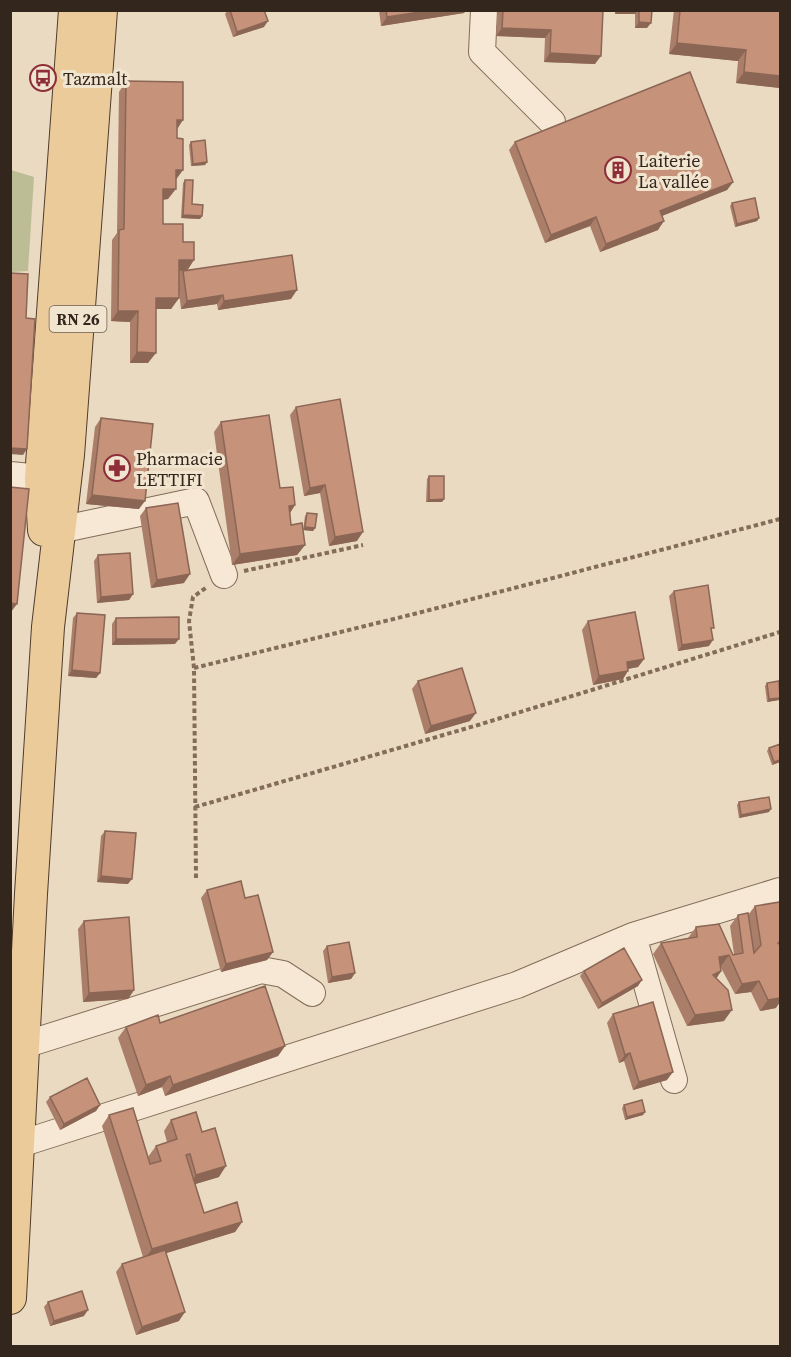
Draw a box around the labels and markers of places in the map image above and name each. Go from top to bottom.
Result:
bus stop icon: Tazmalt [28,63,58,93]
place label: Tazmalt [63,66,127,91]
place label: Laiterie La vallée [638,148,709,194]
building icon: Laiterie La vallée [603,155,633,185]
place label: Pharmacie LETTIFI [136,446,223,492]
pharmacy icon: Pharmacie LETTIFI [102,453,132,483]

